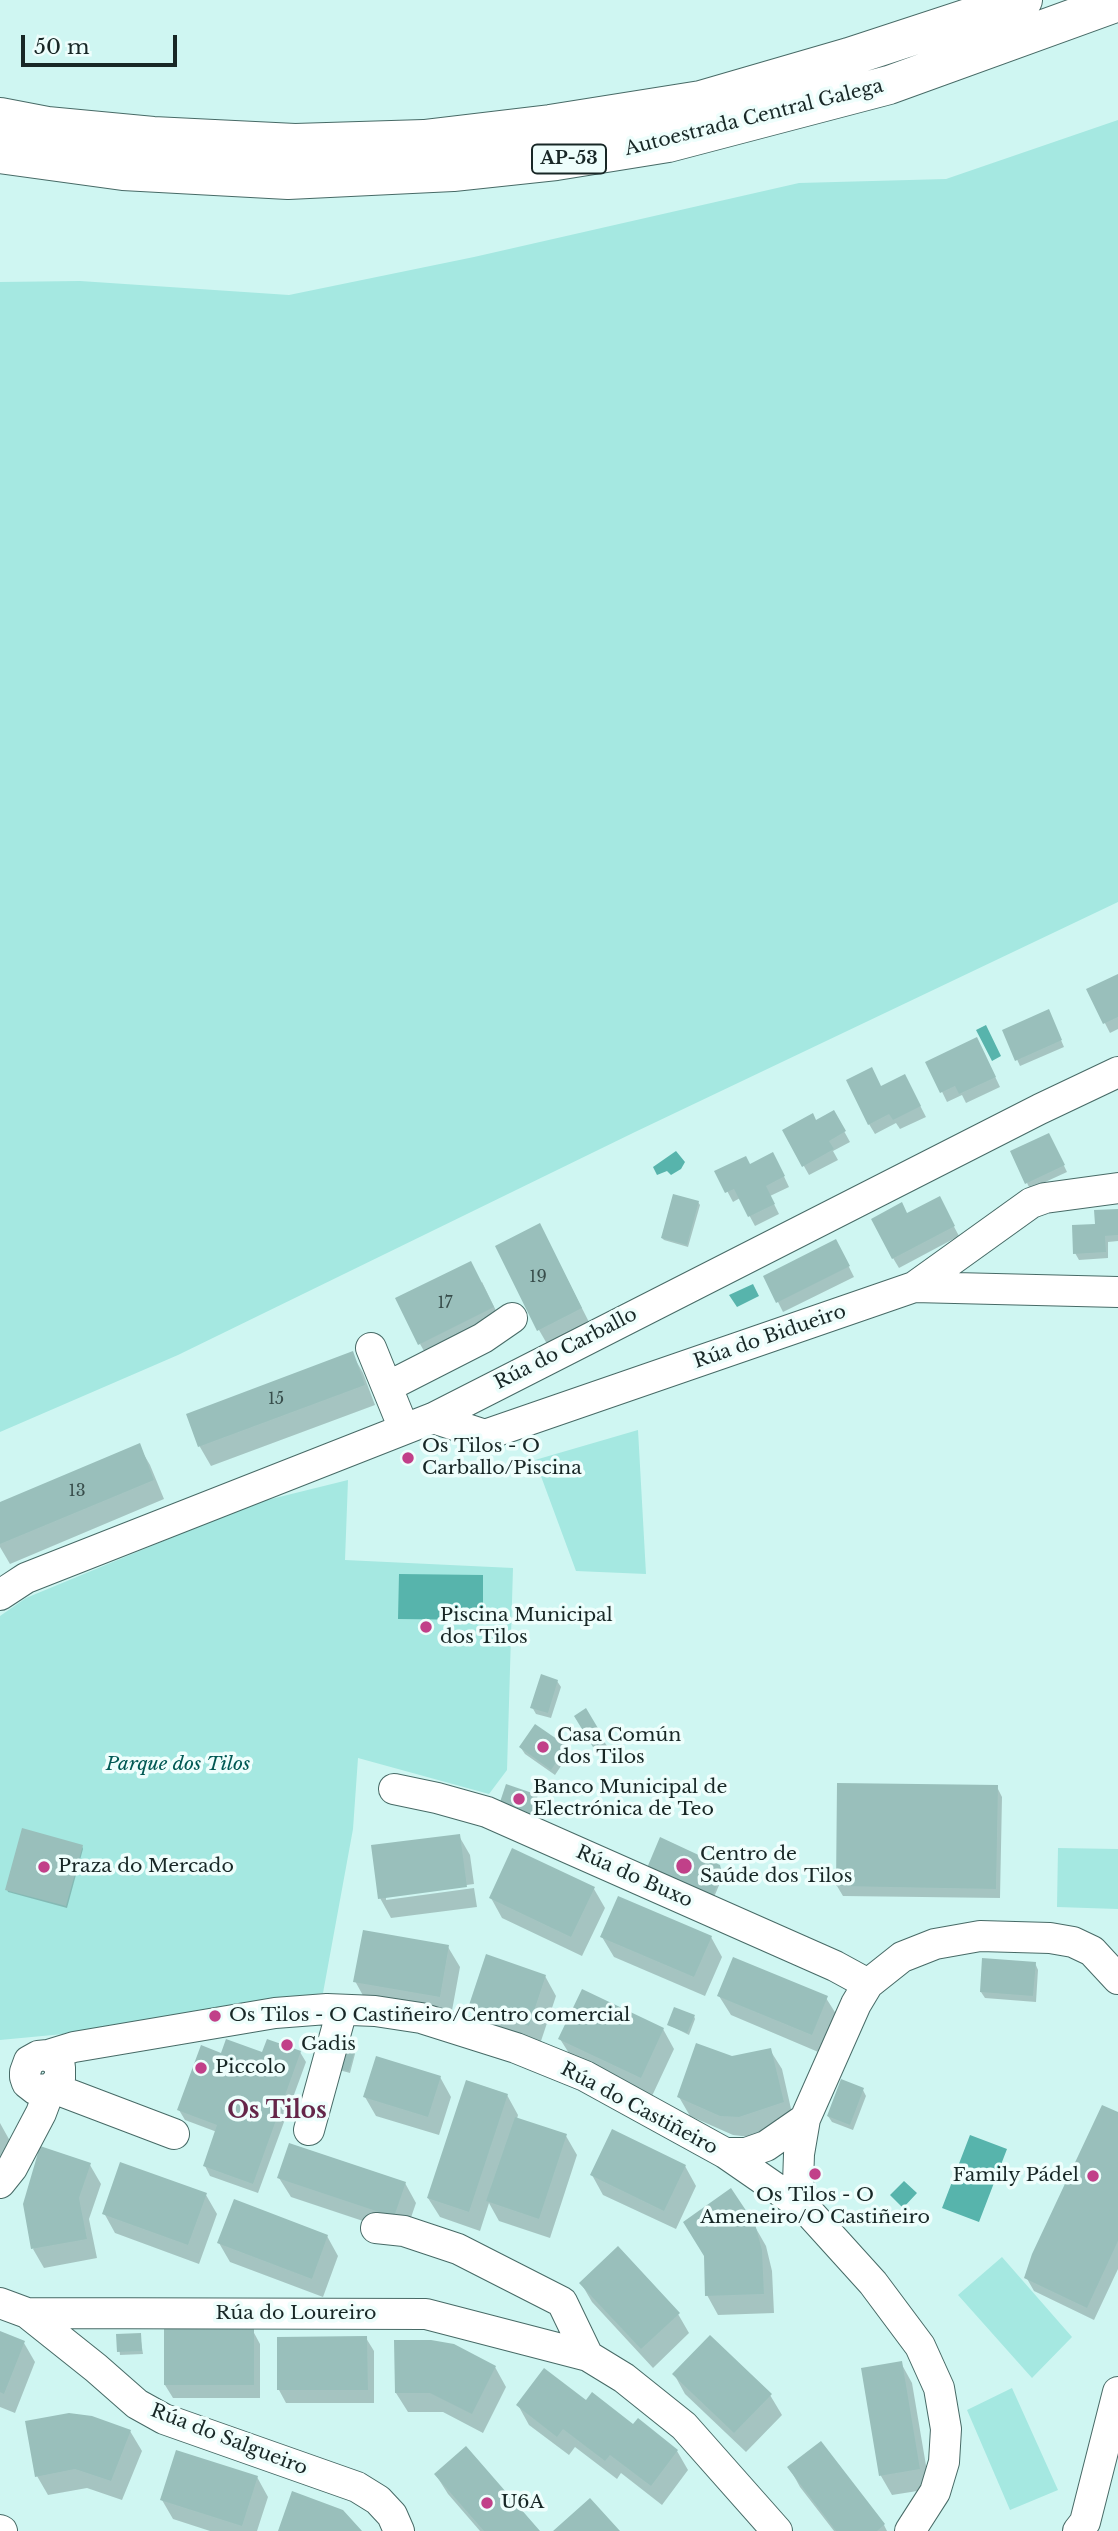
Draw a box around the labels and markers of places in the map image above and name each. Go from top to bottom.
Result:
place label: Os Tilos - O Carballo/Piscina [422,1436,582,1480]
marker: Os Tilos - O Carballo/Piscina [400,1450,416,1466]
place label: Piscina Municipal dos Tilos [440,1605,613,1649]
marker: Piscina Municipal dos Tilos [418,1619,434,1635]
place label: Casa Común dos Tilos [557,1725,681,1769]
marker: Casa Común dos Tilos [535,1739,551,1755]
place label: Banco Municipal de Electrónica de Teo [533,1777,727,1821]
marker: Banco Municipal de Electrónica de Teo [511,1791,527,1807]
place label: Centro de Saúde dos Tilos [700,1844,852,1888]
place label: Praza do Mercado [58,1856,234,1878]
marker: Centro de Saúde dos Tilos [674,1856,694,1876]
marker: Praza do Mercado [36,1859,52,1875]
place label: Os Tilos - O Castiñeiro/Centro comercial [229,2005,630,2027]
marker: Os Tilos - O Castiñeiro/Centro comercial [207,2008,223,2024]
place label: Gadis [301,2034,356,2056]
marker: Gadis [279,2037,295,2053]
place label: Piccolo [215,2057,286,2079]
marker: Piccolo [193,2060,209,2076]
place label: Family Pádel [953,2165,1079,2187]
marker: Os Tilos - O Ameneiro/O Castiñeiro [807,2166,823,2182]
marker: Family Pádel [1085,2168,1101,2184]
place label: Os Tilos - O Ameneiro/O Castiñeiro [700,2185,930,2229]
place label: U6A [501,2492,544,2514]
marker: U6A [479,2495,495,2511]

